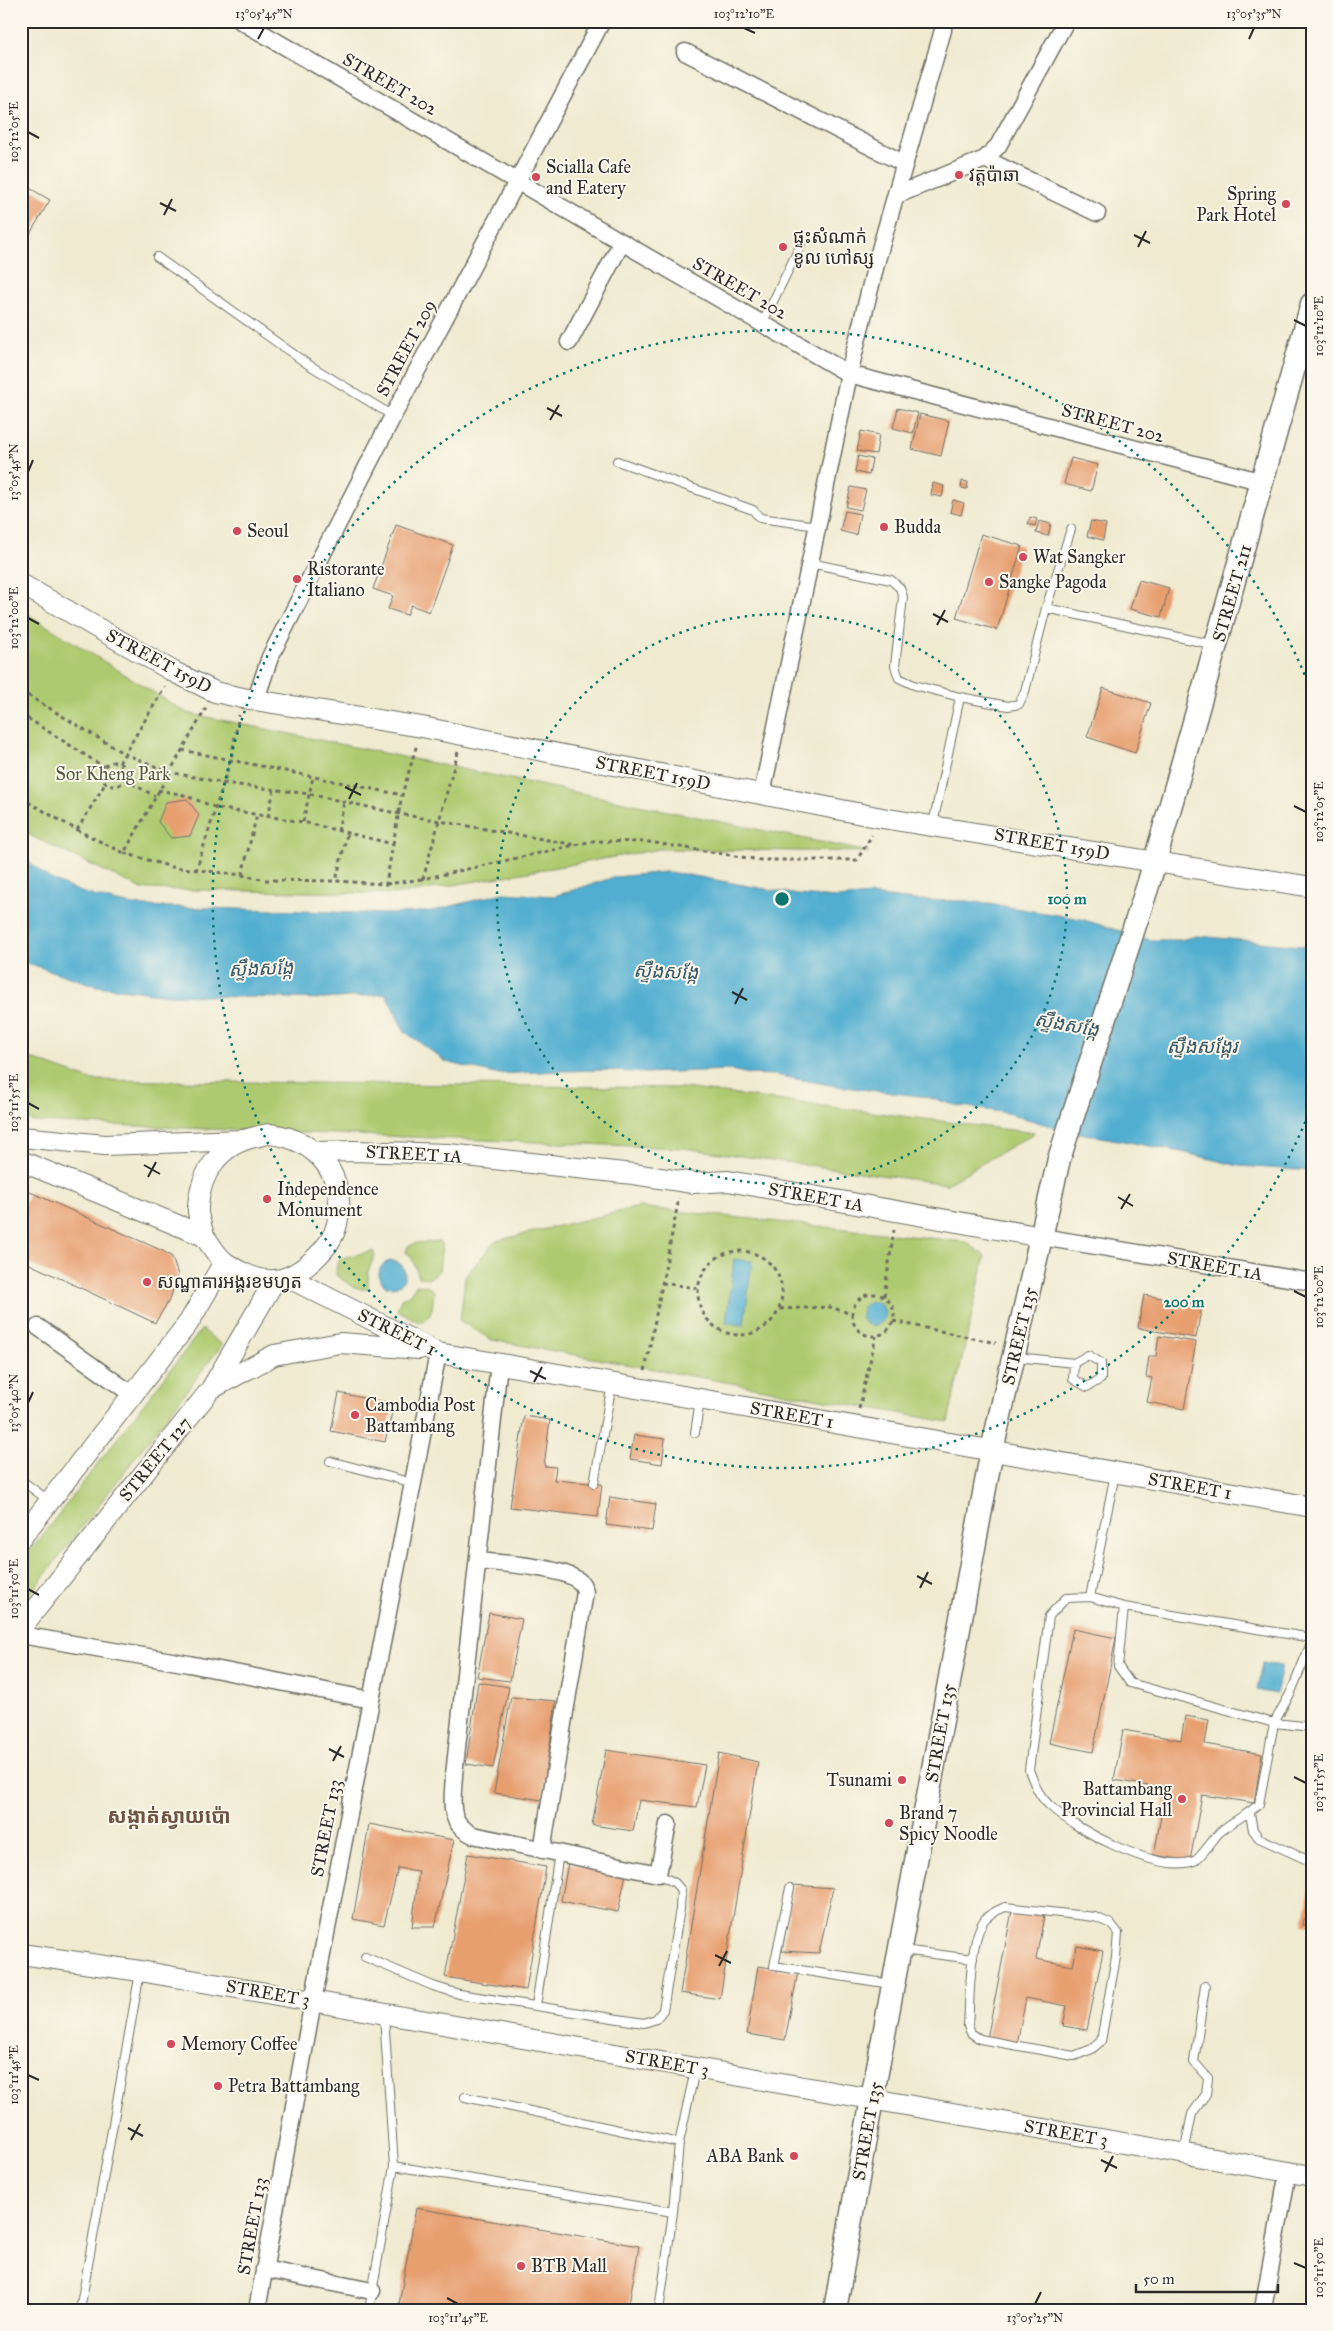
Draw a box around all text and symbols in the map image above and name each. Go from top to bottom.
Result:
text: 13°05'45"N [235,7,293,21]
text: 103°12'10"E [714,7,775,21]
text: 13°05'35"N [1226,7,1282,21]
street label: STREET 202 [339,48,441,120]
text: 103°12'05"E [7,101,21,163]
place label: Scialla Cafe and Eatery [546,156,631,199]
place label: វត្តប៉ាឆា [969,164,1020,186]
marker: វត្តប៉ាឆា [953,169,965,181]
marker: Scialla Cafe and Eatery [530,171,542,183]
place label: Spring Park Hotel [1196,183,1277,226]
marker: Spring Park Hotel [1280,198,1292,210]
place label: ផ្ទះសំណាក់ ខូល ហៅស្ស [793,226,874,269]
marker: ផ្ទះសំណាក់ ខូល ហៅស្ស [777,241,789,253]
street label: STREET 202 [689,252,791,324]
text: 103°12'10"E [1312,295,1326,356]
street label: STREET 209 [371,296,441,400]
street label: STREET 202 [1059,399,1167,447]
text: 13°05'45"N [7,443,21,501]
place label: Budda [894,516,942,538]
place label: Seoul [247,520,289,542]
marker: Budda [878,521,890,533]
marker: Seoul [231,525,243,537]
street label: STREET 211 [1208,542,1256,644]
place label: Wat Sangker [1033,546,1126,569]
marker: Wat Sangker [1017,551,1029,563]
place label: Ristorante Italiano [307,558,385,601]
place label: Sangke Pagoda [999,571,1107,594]
marker: Ristorante Italiano [291,573,303,585]
marker: Sangke Pagoda [983,576,995,588]
text: 103°12'00"E [7,586,21,649]
street label: STREET 159D [102,624,216,698]
street label: STREET 159D [594,751,712,795]
park label: Sor Kheng Park [56,763,171,786]
text: 103°12'05"E [1312,781,1326,843]
street label: STREET 159D [993,823,1111,865]
centre of rings [773,890,791,908]
text: 100 m [1047,890,1087,908]
water label: ស្ទឹងសង្កែ [228,956,294,982]
water label: ស្ទឹងសង្កែ [633,959,699,985]
water label: ស្ទឹងសង្កែ [1033,1008,1101,1042]
water label: ស្ទឹងសង្កែរ [1167,1035,1240,1058]
text: 103°11'55"E [7,1073,21,1132]
street label: STREET 1A [365,1140,463,1168]
place label: Independence Monument [277,1178,379,1221]
street label: STREET 1A [767,1178,865,1216]
marker: Independence Monument [261,1193,273,1205]
street label: STREET 1A [1166,1247,1264,1285]
text: 103°12'00"E [1312,1265,1326,1328]
place label: សណ្ឋាគារអង្គរខមហ្វត [157,1271,302,1293]
marker: សណ្ឋាគារអង្គរខមហ្វត [141,1276,153,1288]
street label: STREET 135 [997,1284,1041,1387]
text: 200 m [1164,1293,1205,1311]
street label: STREET 1 [354,1304,440,1360]
text: 13°05'40"N [7,1374,21,1432]
place label: Cambodia Post Battambang [365,1394,476,1438]
street label: STREET 1 [748,1397,836,1433]
marker: Cambodia Post Battambang [349,1409,361,1421]
street label: STREET 127 [114,1412,196,1506]
street label: STREET 1 [1146,1468,1234,1504]
text: 103°11'50"E [7,1559,21,1619]
street label: STREET 135 [920,1681,960,1784]
text: 103°11'55"E [1312,1753,1326,1812]
place label: Tsunami [827,1769,892,1791]
marker: Tsunami [896,1774,908,1786]
street label: STREET 133 [306,1777,346,1879]
place label: Battambang Provincial Hall [1061,1778,1173,1821]
marker: Battambang Provincial Hall [1176,1793,1188,1805]
place label: Brand 7 Spicy Noodle [899,1802,998,1845]
district label: សង្កាត់ស្វាយប៉ោ [107,1804,231,1829]
marker: Brand 7 Spicy Noodle [883,1817,895,1829]
street label: STREET 3 [224,1975,312,2011]
place label: Memory Coffee [181,2033,297,2055]
marker: Memory Coffee [165,2038,177,2050]
text: 103°11'45"E [7,2045,21,2105]
street label: STREET 3 [623,2045,711,2081]
place label: Petra Battambang [228,2075,360,2098]
street label: STREET 135 [847,2079,887,2182]
marker: Petra Battambang [212,2080,224,2092]
street label: STREET 3 [1022,2115,1110,2151]
place label: ABA Bank [705,2145,785,2167]
marker: ABA Bank [788,2150,800,2162]
street label: STREET 133 [233,2175,271,2277]
text: 103°11'50"E [1312,2238,1326,2298]
place label: BTB Mall [531,2255,607,2277]
marker: BTB Mall [515,2260,527,2272]
scale bar [1136,2261,1278,2293]
text: 50 m [1143,2270,1175,2288]
text: 103°11'45"E [428,2311,488,2325]
text: 13°05'25"N [1007,2311,1063,2325]

